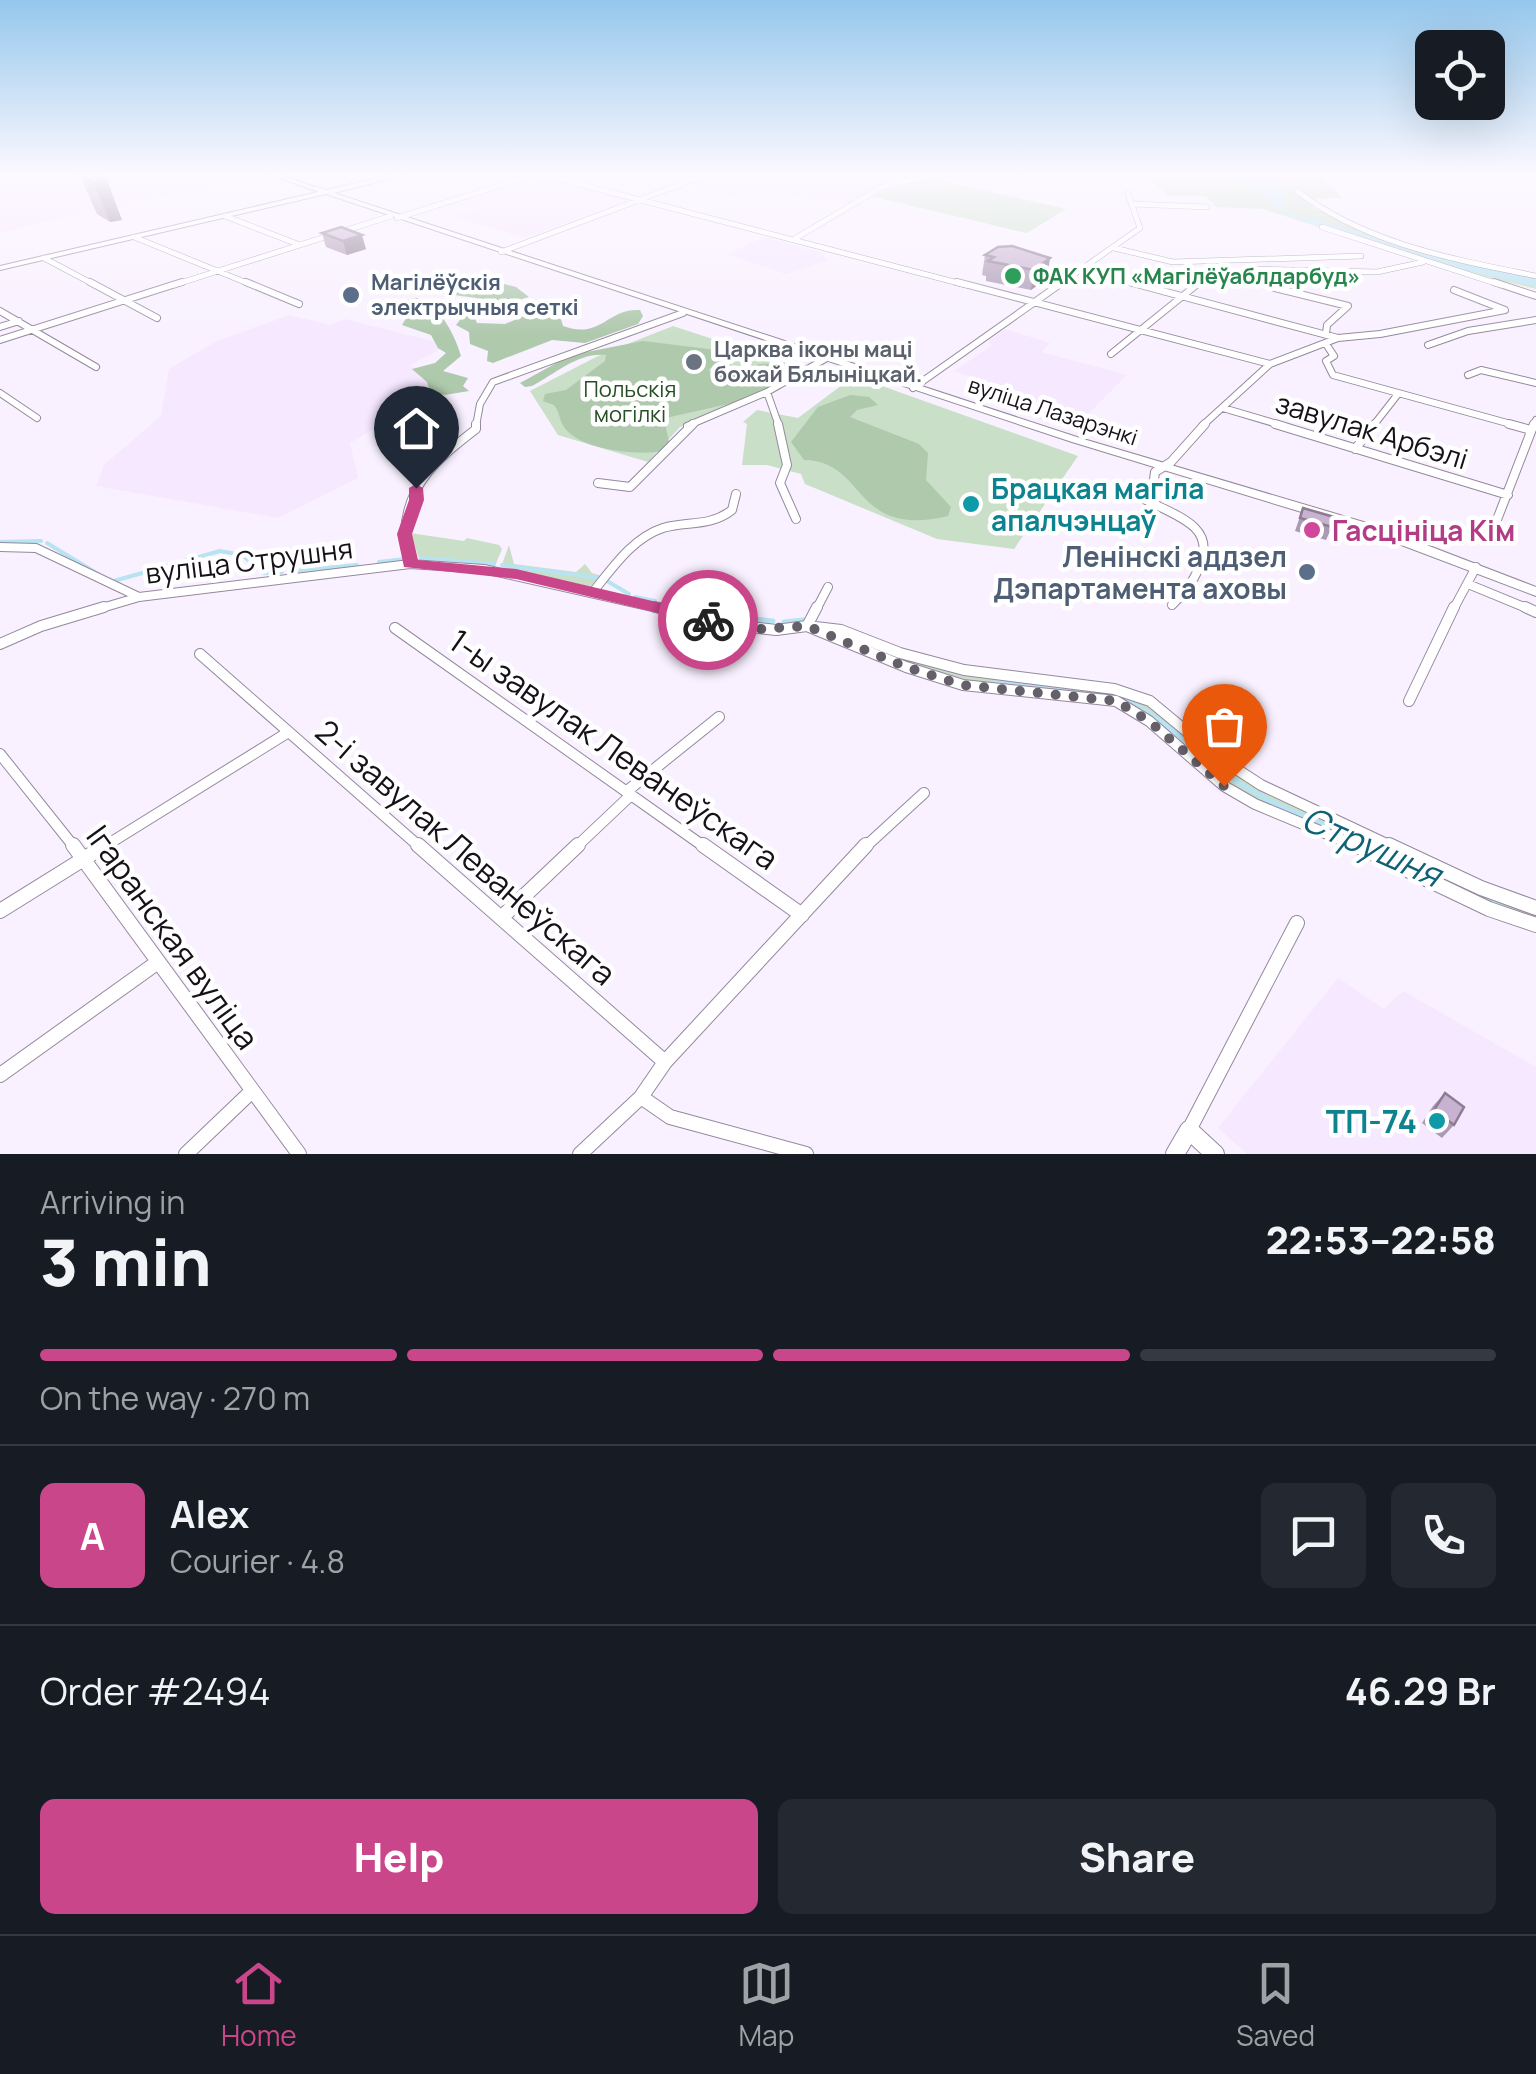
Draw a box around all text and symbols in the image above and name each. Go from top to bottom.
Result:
map controls [1415,30,1505,120]
button: locate [1415,30,1505,120]
place label: ФАК КУП «Магілёўаблдарбуд» [1033,261,1360,291]
marker: ФАК КУП «Магілёўаблдарбуд» [1002,265,1024,287]
place label: Магілёўскія электрычныя сеткі [371,267,579,322]
marker: Магілёўскія электрычныя сеткі [340,284,362,306]
place label: Царква іконы маці божай Бялыніцкай. [714,334,922,389]
marker: Царква іконы маці божай Бялыніцкай. [683,351,705,373]
street label: вуліца Лазарэнкі [965,370,1141,452]
park label: Польскія могілкі [583,374,677,429]
street label: завулак Арбэлі [1271,383,1473,477]
pin [374,386,459,489]
icon: home [389,401,444,456]
place label: Брацкая магіла апалчэнцаў [991,469,1204,539]
marker: Брацкая магіла апалчэнцаў [960,493,982,515]
place label: Гасцініца Кім [1332,511,1515,549]
marker: Гасцініца Кім [1301,519,1323,541]
street label: вуліца Струшня [143,528,355,592]
place label: Ленінскі аддзел Дэпартамента аховы [993,537,1287,607]
marker: Ленінскі аддзел Дэпартамента аховы [1296,561,1318,583]
courier [658,570,758,670]
icon: bike [681,593,736,648]
street label: 1-ы завулак Леванеўскага [441,618,787,880]
pin [1182,684,1267,787]
icon: bag [1197,699,1252,754]
street label: 2-і завулак Леванеўскага [307,709,625,995]
water label: Струшня [1295,794,1452,899]
street label: Ігаранская вуліца [77,816,269,1058]
place label: ТП-74 [1326,1099,1417,1143]
marker: ТП-74 [1426,1110,1448,1132]
text: Arriving in [40,1180,185,1224]
text: 22:53–22:58 [1266,1213,1496,1265]
text: 3 min [40,1217,212,1306]
text: On the way · 270 m [40,1376,310,1420]
button: chat [1261,1483,1366,1588]
button: phone [1391,1483,1496,1588]
text: Alex [170,1487,249,1539]
text: A [80,1509,105,1561]
text: Courier · 4.8 [170,1539,345,1583]
text: Order #2494 [40,1664,271,1716]
text: 46.29 Br [1345,1664,1496,1716]
button: Help [40,1799,758,1914]
button: Share [778,1799,1496,1914]
tab: Home [221,1956,297,2054]
tab: Map [739,1956,794,2054]
tab: Saved [1236,1956,1315,2054]

